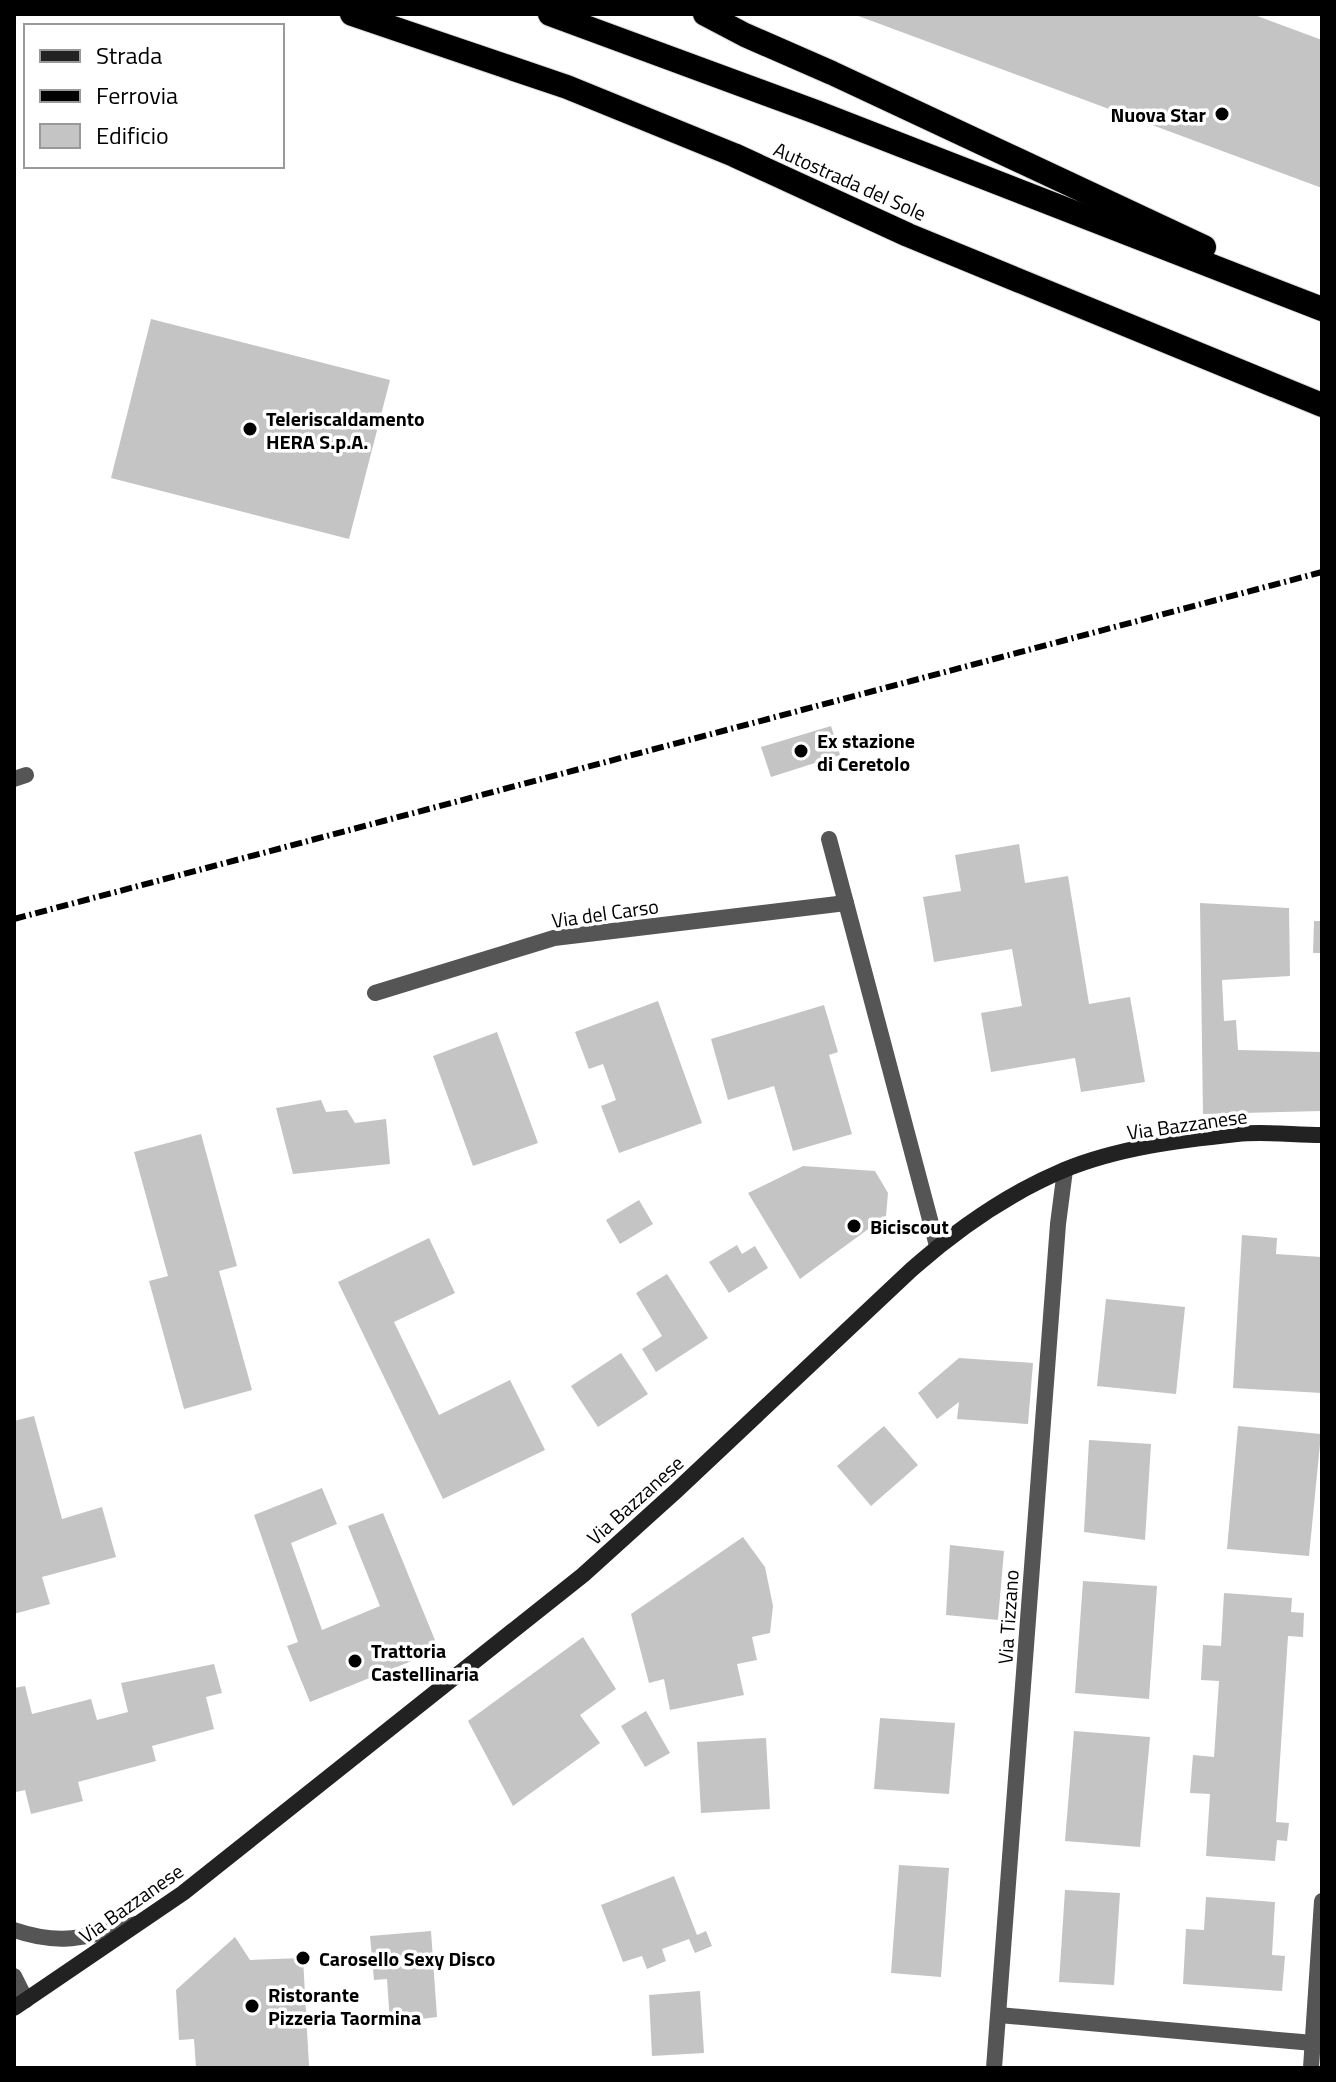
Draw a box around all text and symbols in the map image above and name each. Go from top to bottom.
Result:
legend [24,24,284,168]
text: Strada [96,37,162,73]
text: Ferrovia [96,77,178,113]
place label: Nuova Star [1110,99,1207,130]
marker: Nuova Star [1213,105,1231,123]
text: Edificio [96,117,169,153]
street label: Autostrada del Sole [769,133,931,229]
place label: Teleriscaldamento HERA S.p.A. [266,403,425,457]
marker: Teleriscaldamento HERA S.p.A. [241,420,259,438]
place label: Ex stazione di Ceretolo [817,725,915,779]
marker: Ex stazione di Ceretolo [792,742,810,760]
street label: Via del Carso [549,890,661,936]
street label: Via Bazzanese [1125,1100,1249,1148]
place label: Biciscout [870,1211,949,1242]
marker: Biciscout [845,1217,863,1235]
street label: Via Bazzanese [580,1448,690,1552]
street label: Via Tizzano [989,1569,1027,1665]
place label: Trattoria Castellinaria [371,1635,479,1689]
marker: Trattoria Castellinaria [346,1652,364,1670]
street label: Via Bazzanese [72,1856,190,1950]
place label: Carosello Sexy Disco [319,1943,495,1974]
marker: Carosello Sexy Disco [294,1949,312,1967]
place label: Ristorante Pizzeria Taormina [268,1979,421,2033]
marker: Ristorante Pizzeria Taormina [243,1997,261,2015]

